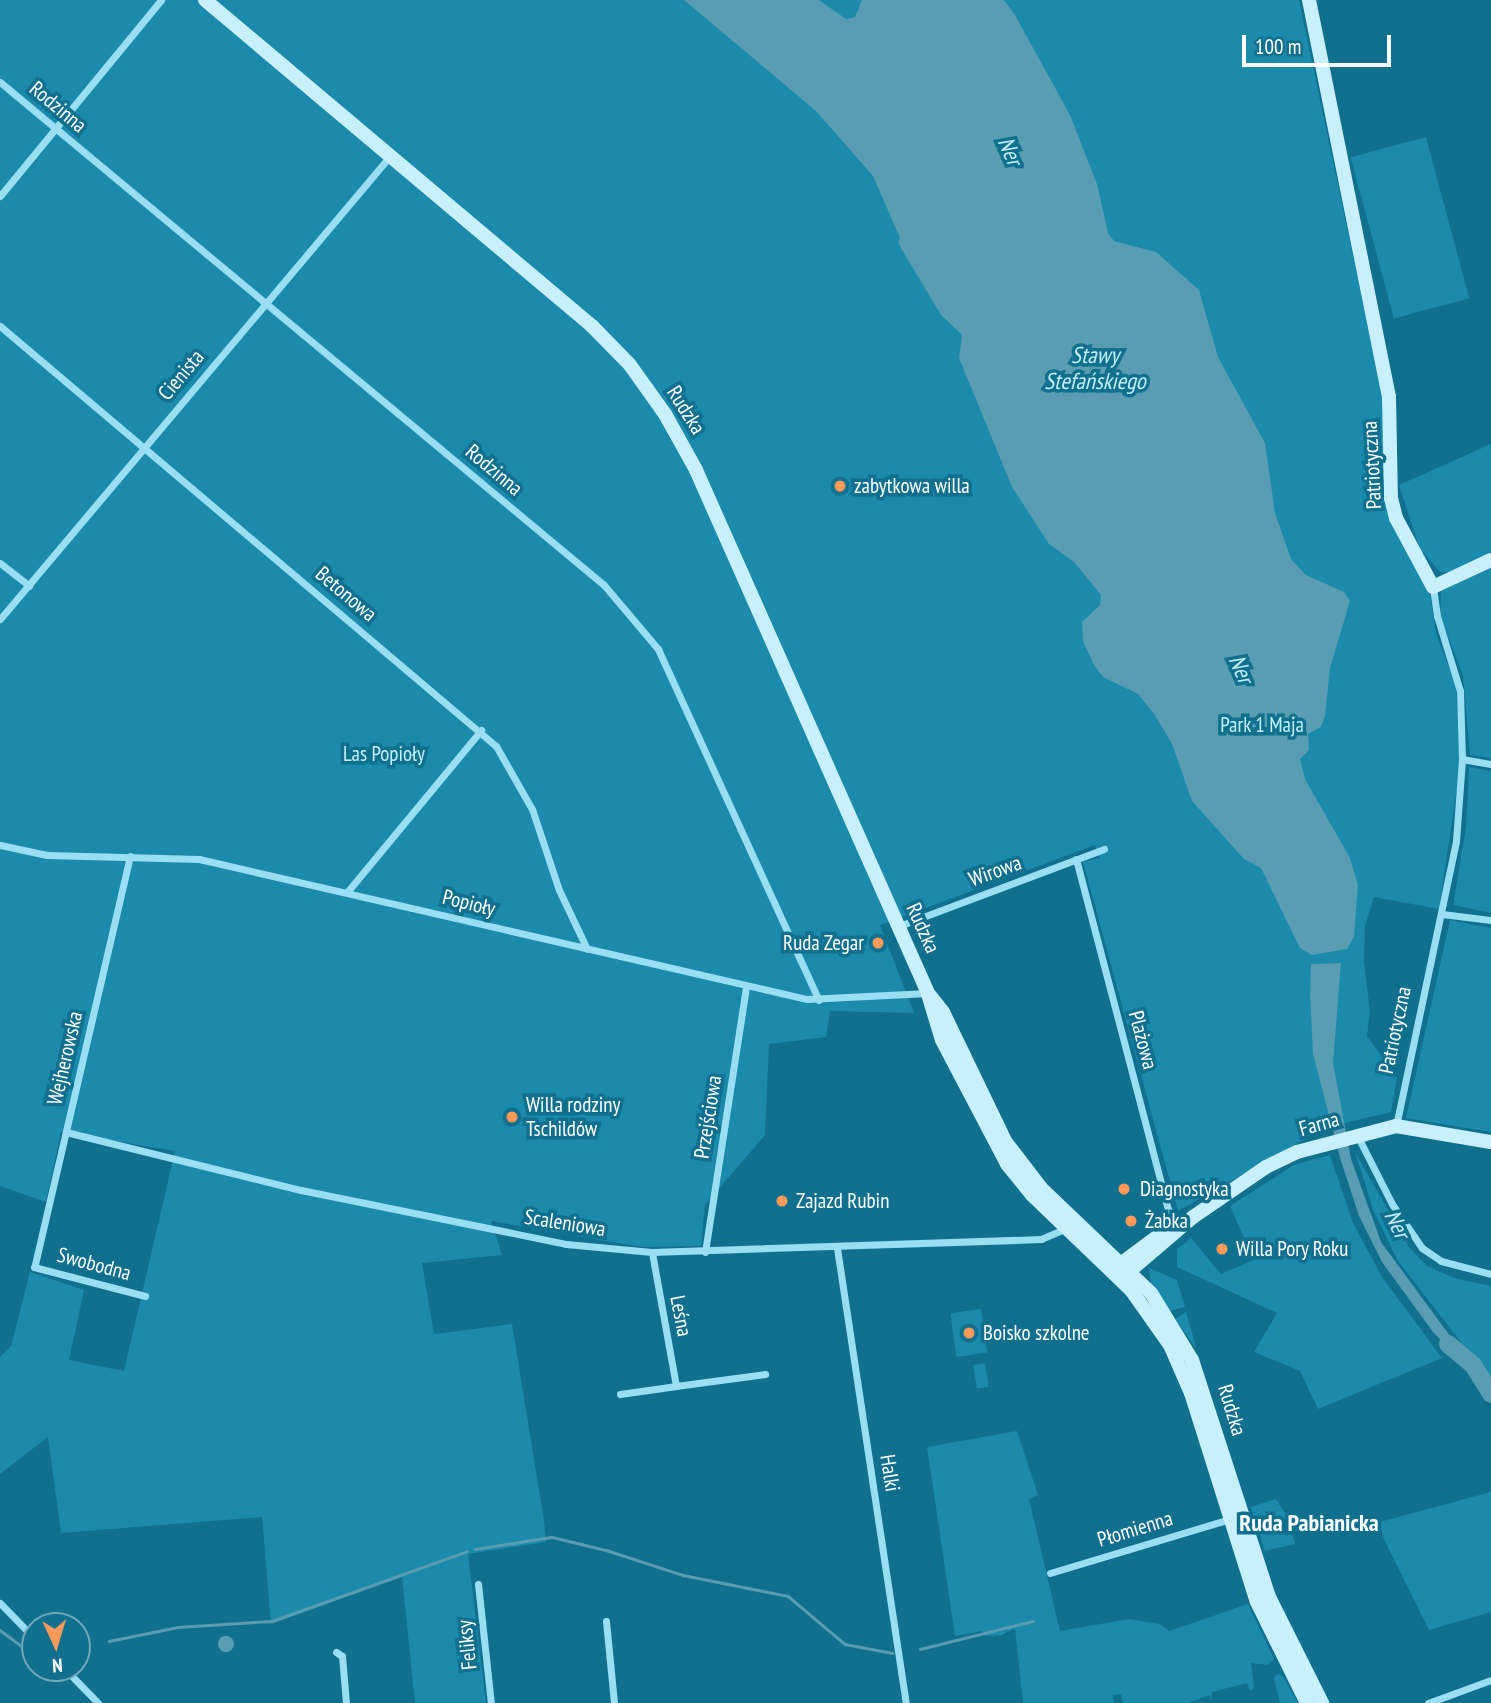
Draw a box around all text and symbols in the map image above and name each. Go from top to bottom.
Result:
scale bar [1246,21,1395,65]
text: 100 m [1255,33,1301,60]
street label: Rodzinna [24,76,92,138]
water label: Ner [992,133,1028,169]
water label: Stawy Stefańskiego [1044,341,1146,395]
street label: Cienista [153,345,209,405]
street label: Rudzka [661,381,711,439]
street label: Patriotyczna [1357,420,1387,510]
street label: Rodzinna [460,439,528,501]
place label: zabytkowa willa [854,473,970,499]
marker: zabytkowa willa [832,478,848,494]
street label: Betonowa [310,561,382,627]
water label: Ner [1223,651,1259,687]
park label: Park 1 Maja [1220,712,1304,738]
park label: Las Popioły [343,741,425,767]
street label: Wirowa [965,850,1025,892]
street label: Popioły [440,884,498,922]
street label: Rudzka [901,899,945,957]
place label: Ruda Zegar [783,930,864,956]
marker: Ruda Zegar [870,935,886,951]
street label: Patriotyczna [1373,984,1417,1076]
street label: Plażowa [1123,1008,1163,1072]
street label: Wejherowska [42,1009,88,1107]
street label: Przejściowa [689,1074,727,1160]
place label: Willa rodziny Tschildów [526,1092,620,1142]
street label: Farna [1296,1106,1342,1142]
marker: Willa rodziny Tschildów [504,1109,520,1125]
place label: Diagnostyka [1140,1176,1229,1202]
marker: Diagnostyka [1114,1179,1134,1199]
place label: Zajazd Rubin [796,1188,889,1214]
marker: Zajazd Rubin [774,1193,790,1209]
street label: Scaleniowa [523,1204,607,1242]
water label: Ner [1378,1205,1416,1243]
place label: Żabka [1145,1208,1188,1234]
marker: Żabka [1123,1213,1139,1229]
place label: Willa Pory Roku [1236,1236,1349,1262]
marker: Willa Pory Roku [1214,1241,1230,1257]
street label: Swobodna [54,1242,134,1286]
street label: Leśna [665,1293,697,1339]
place label: Boisko szkolne [983,1320,1090,1346]
marker: Boisko szkolne [961,1325,977,1341]
street label: Rudzka [1212,1381,1252,1439]
street label: Halki [875,1453,905,1493]
street label: Płomienna [1094,1506,1176,1552]
district label: Ruda Pabianicka [1239,1509,1379,1537]
north arrow [21,1612,91,1682]
street label: Feliksy [452,1619,482,1671]
text: N [51,1654,63,1678]

